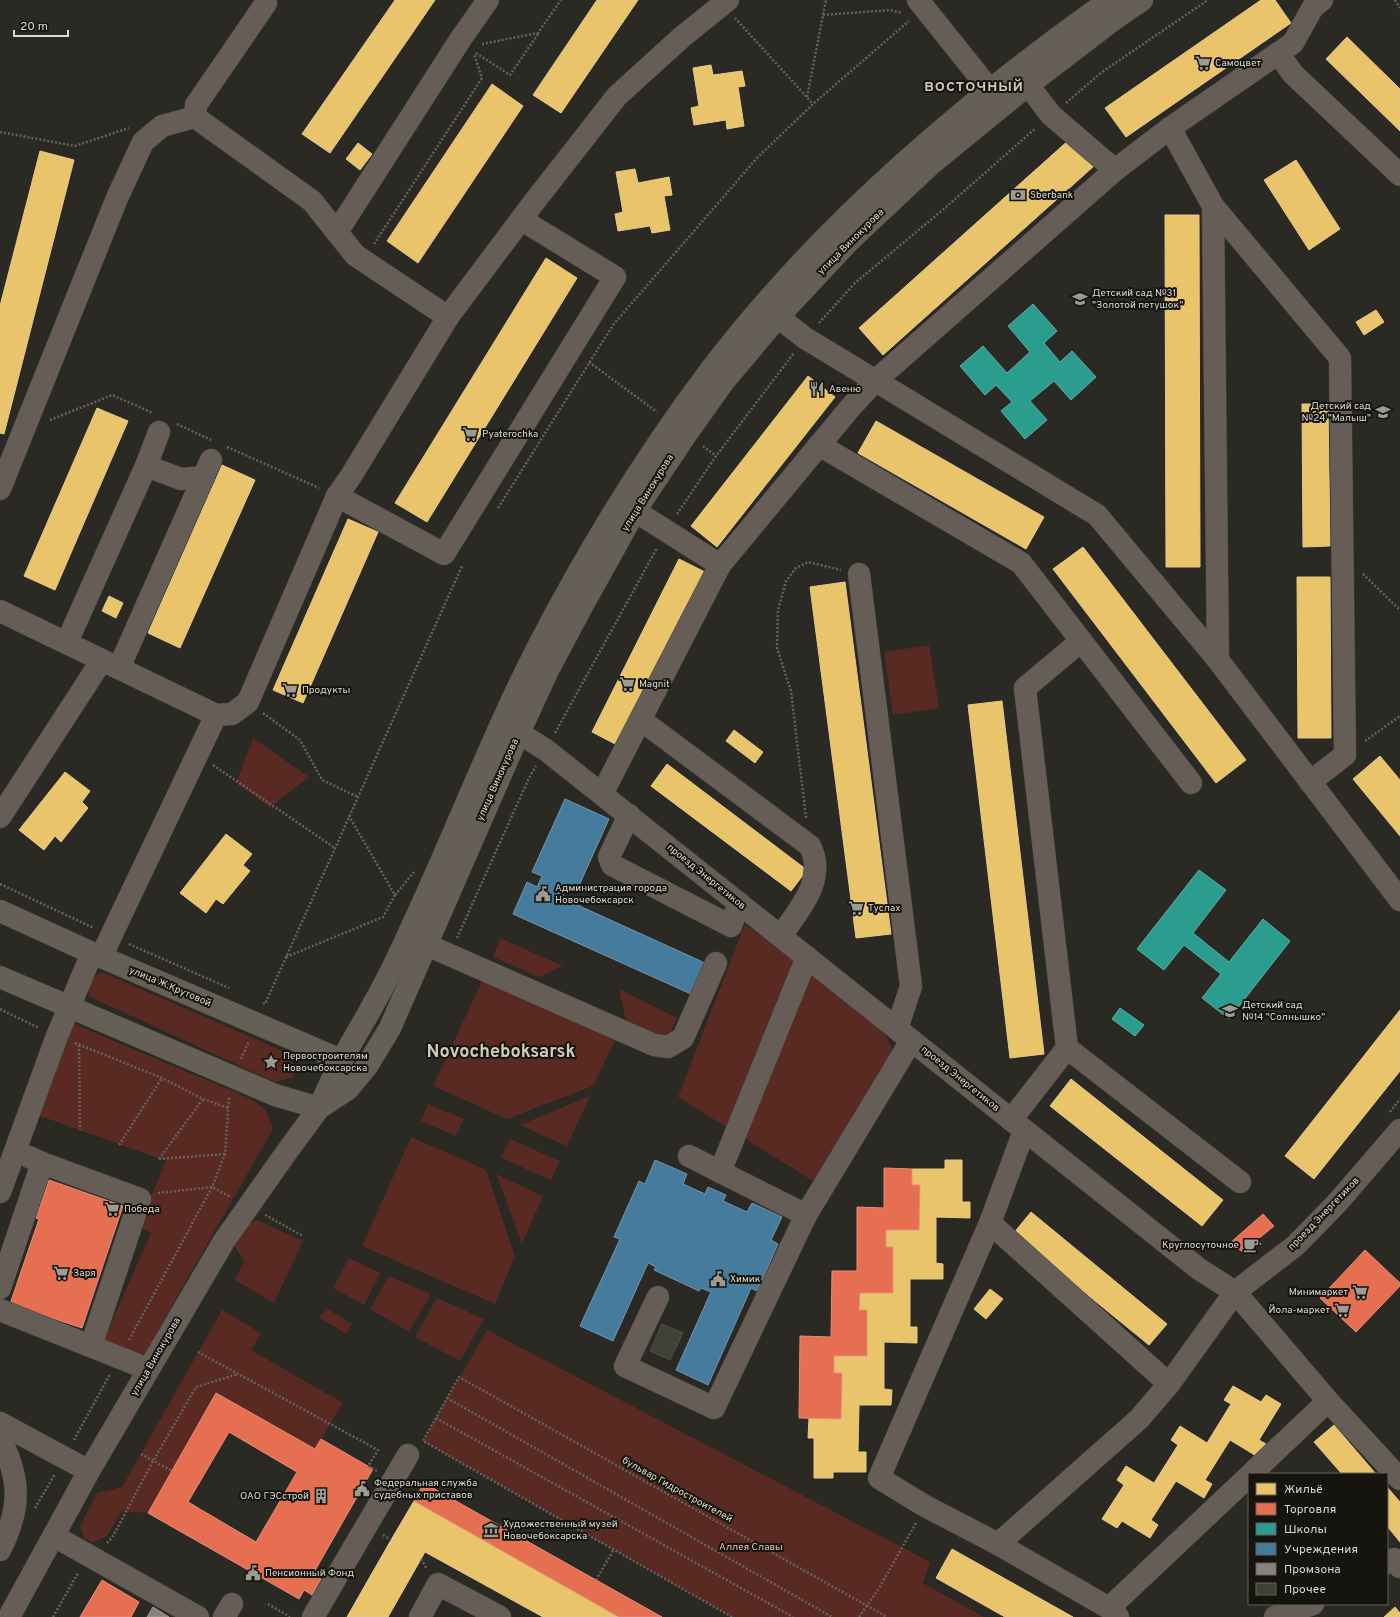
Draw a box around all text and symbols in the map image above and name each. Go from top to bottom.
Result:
scale bar [14,12,68,38]
text: 20 m [20,19,48,35]
supermarket icon: Самоцвет [1194,54,1212,72]
place label: Самоцвет [1215,57,1262,70]
district label: ВОСТОЧНЫЙ [924,78,1024,96]
bank icon: Sberbank [1009,186,1027,204]
place label: Sberbank [1030,189,1073,202]
street label: улица Винокурова [815,206,887,278]
place label: Детский сад №31 "Золотой петушок" [1092,287,1183,312]
school or university icon: Детский сад №31 "Золотой петушок" [1071,290,1089,308]
restaurant icon: Авеню [808,380,826,398]
place label: Авеню [829,383,861,396]
place label: Детский сад №24 "Малыш" [1302,400,1371,425]
school or university icon: Детский сад №24 "Малыш" [1374,403,1392,421]
supermarket icon: Pyaterochka [461,425,479,443]
place label: Pyaterochka [482,428,538,441]
street label: улица Винокурова [619,452,677,534]
supermarket icon: Magnit [618,675,636,693]
place label: Magnit [639,678,670,691]
supermarket icon: Продукты [281,681,299,699]
place label: Продукты [302,684,350,697]
street label: улица Винокурова [474,737,522,823]
street label: проезд Энергетиков [664,841,748,913]
place label: Администрация города Новочебоксарск [555,882,667,907]
public building icon: Администрация города Новочебоксарск [534,885,552,903]
supermarket icon: Туслах [847,899,865,917]
place label: Туслах [868,902,900,915]
street label: улица Ж.Крутовой [127,964,213,1010]
place label: Детский сад №14 "Солнышко" [1242,999,1325,1024]
school or university icon: Детский сад №14 "Солнышко" [1221,1002,1239,1020]
district label: Novocheboksarsk [427,1041,575,1064]
street label: проезд Энергетиков [918,1043,1002,1115]
place label: Первостроителям Новочебоксарска [283,1050,368,1075]
place icon: Первостроителям Новочебоксарска [262,1053,280,1071]
street label: проезд Энергетиков [1285,1174,1363,1254]
supermarket icon: Победа [103,1200,121,1218]
place label: Победа [124,1203,160,1216]
cafe icon: Круглосуточное [1242,1236,1260,1254]
place label: Круглосуточное [1162,1239,1239,1252]
supermarket icon: Заря [52,1264,70,1282]
place label: Заря [73,1267,96,1280]
public building icon: Химик [709,1270,727,1288]
place label: Химик [730,1273,761,1286]
supermarket icon: Минимаркет [1351,1283,1369,1301]
place label: Минимаркет [1289,1286,1348,1299]
supermarket icon: Йола-маркет [1333,1301,1351,1319]
place label: Йола-маркет [1268,1304,1330,1317]
street label: улица Винокурова [128,1315,184,1399]
street label: бульвар Гидростроителей [619,1454,735,1526]
legend [1248,1473,1388,1605]
place label: Федеральная служба судебных приставов [374,1477,477,1502]
public building icon: Федеральная служба судебных приставов [353,1480,371,1498]
text: Жильё [1284,1482,1323,1498]
building icon: ОАО ГЭСстрой [312,1487,330,1505]
place label: ОАО ГЭСстрой [240,1490,309,1503]
text: Торговля [1284,1502,1336,1518]
place label: Художественный музей Новочебоксарска [503,1518,618,1543]
museum icon: Художественный музей Новочебоксарска [482,1521,500,1539]
text: Школы [1284,1522,1327,1538]
park label: Аллея Славы [719,1541,783,1554]
text: Учреждения [1284,1542,1358,1558]
text: Промзона [1284,1562,1341,1578]
public building icon: Пенсионный Фонд [244,1564,262,1582]
place label: Пенсионный Фонд [265,1567,355,1580]
text: Прочее [1284,1582,1326,1598]

